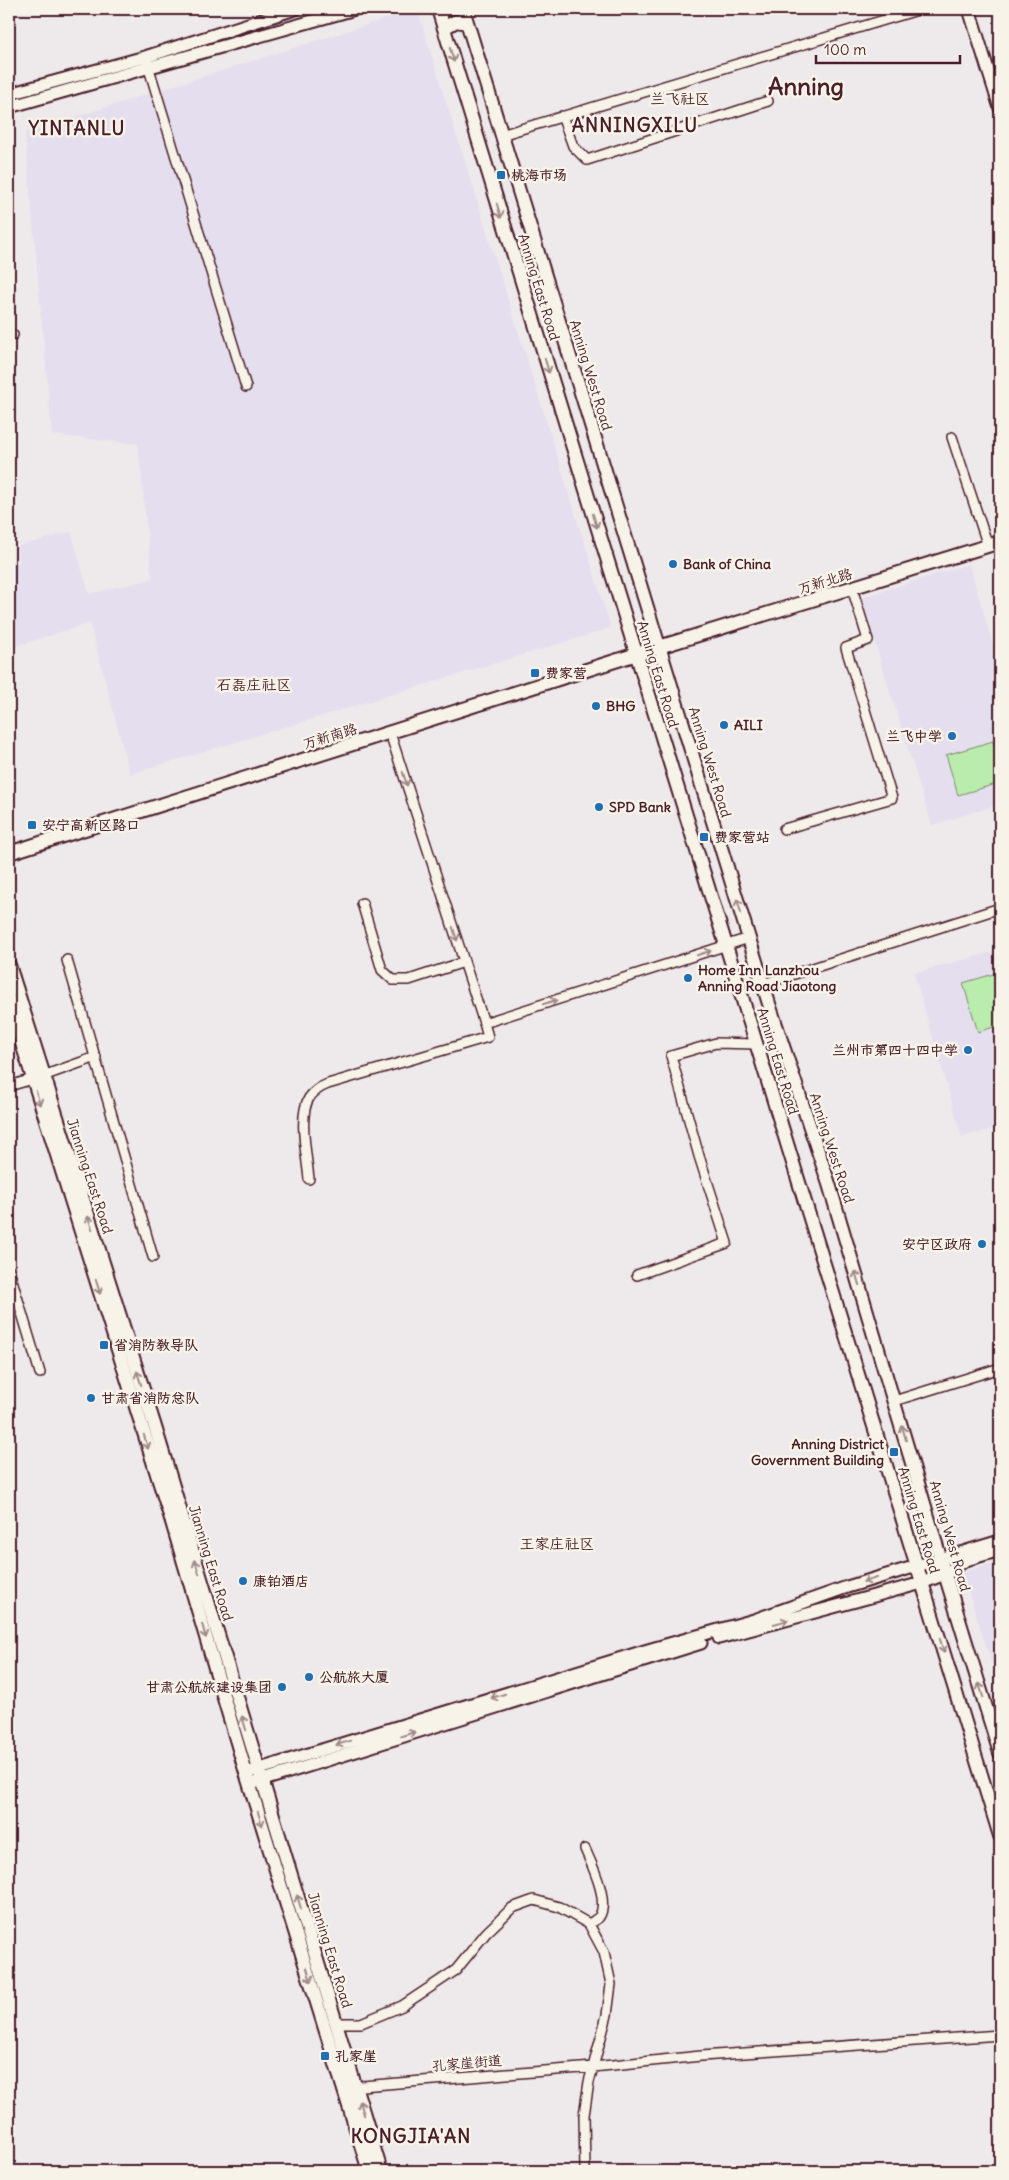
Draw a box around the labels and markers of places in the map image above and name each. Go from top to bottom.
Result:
place label: 桃海市场 [511,166,567,184]
marker: 桃海市场 [495,169,507,181]
place label: Bank of China [683,555,771,573]
marker: Bank of China [667,558,679,570]
place label: 费家营 [545,664,587,682]
marker: 费家营 [529,667,541,679]
place label: BHG [606,697,635,715]
marker: BHG [590,700,602,712]
place label: AILI [734,716,763,734]
marker: AILI [718,719,730,731]
place label: 兰飞中学 [886,727,942,745]
marker: 兰飞中学 [946,730,958,742]
place label: SPD Bank [609,798,671,816]
marker: SPD Bank [593,801,605,813]
place label: 安宁高新区路口 [42,816,140,834]
marker: 安宁高新区路口 [26,819,38,831]
place label: 费家营站 [714,828,770,846]
marker: 费家营站 [698,831,710,843]
place label: Home Inn Lanzhou Anning Road Jiaotong [698,961,837,995]
marker: Home Inn Lanzhou Anning Road Jiaotong [682,972,694,984]
place label: 兰州市第四十四中学 [832,1041,958,1059]
marker: 兰州市第四十四中学 [962,1044,974,1056]
place label: 安宁区政府 [902,1235,972,1253]
marker: 安宁区政府 [976,1238,988,1250]
place label: 省消防教导队 [114,1336,198,1354]
marker: 省消防教导队 [98,1339,110,1351]
place label: 甘肃省消防总队 [101,1389,199,1407]
marker: 甘肃省消防总队 [85,1392,97,1404]
place label: Anning District Government Building [751,1435,884,1469]
marker: Anning District Government Building [888,1446,900,1458]
place label: 康铂酒店 [253,1572,309,1590]
marker: 康铂酒店 [237,1575,249,1587]
place label: 公航旅大厦 [319,1668,389,1686]
marker: 公航旅大厦 [303,1671,315,1683]
place label: 甘肃公航旅建设集团 [146,1678,272,1696]
marker: 甘肃公航旅建设集团 [276,1681,288,1693]
place label: 孔家崖 [335,2047,377,2065]
marker: 孔家崖 [319,2050,331,2062]

